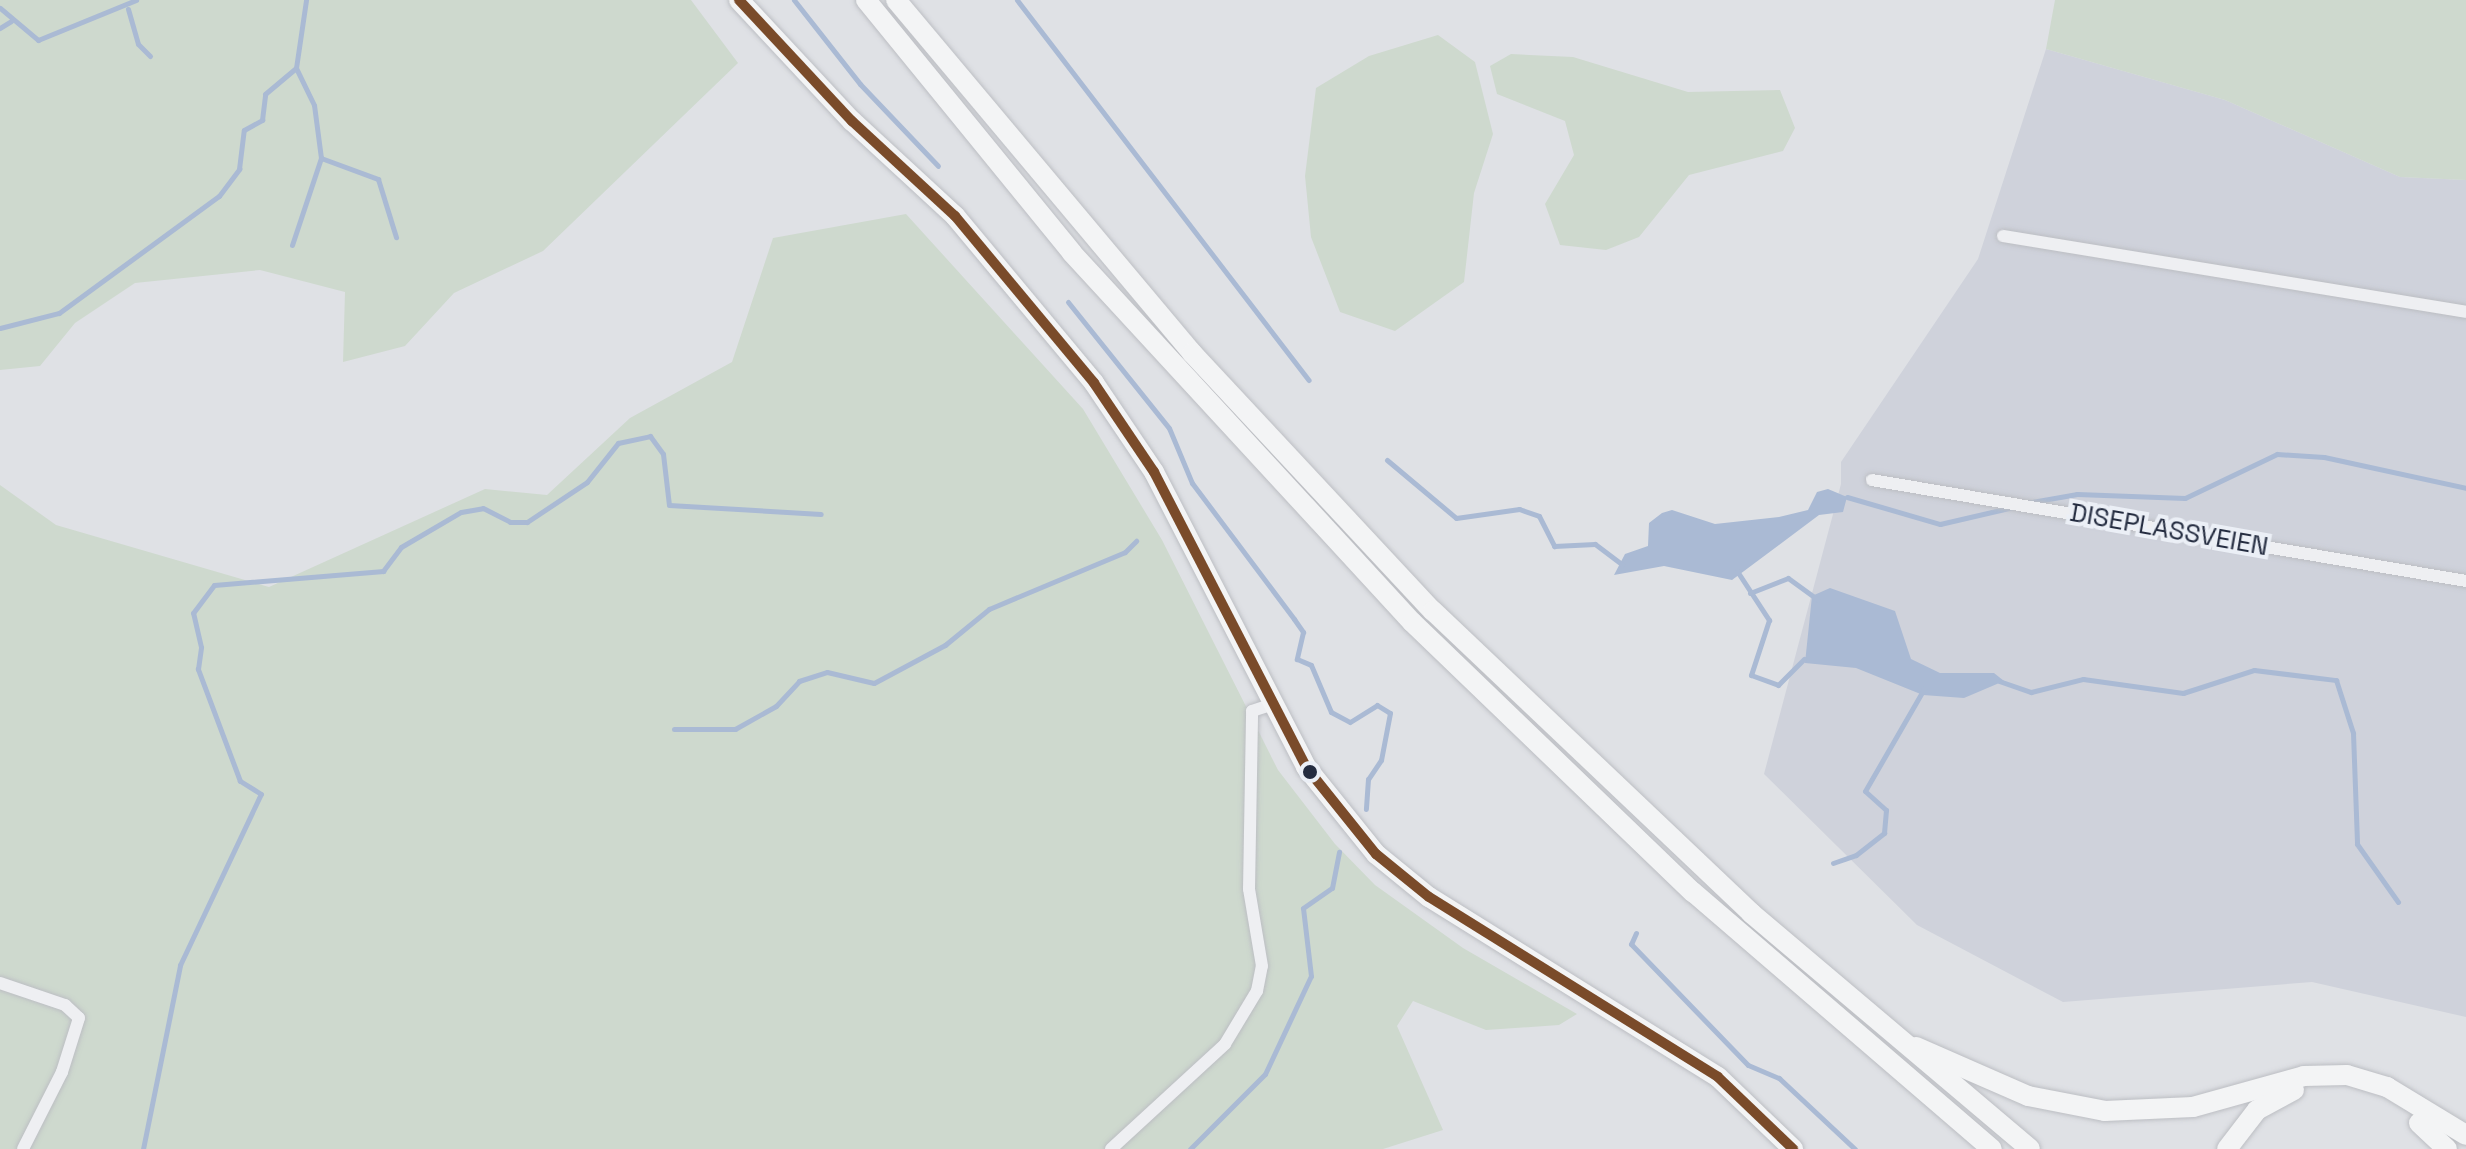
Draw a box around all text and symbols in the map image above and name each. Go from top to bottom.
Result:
street label: DISEPLASSVEIEN [2067,497,2271,563]
unlabelled marker [1302,764,1318,780]

